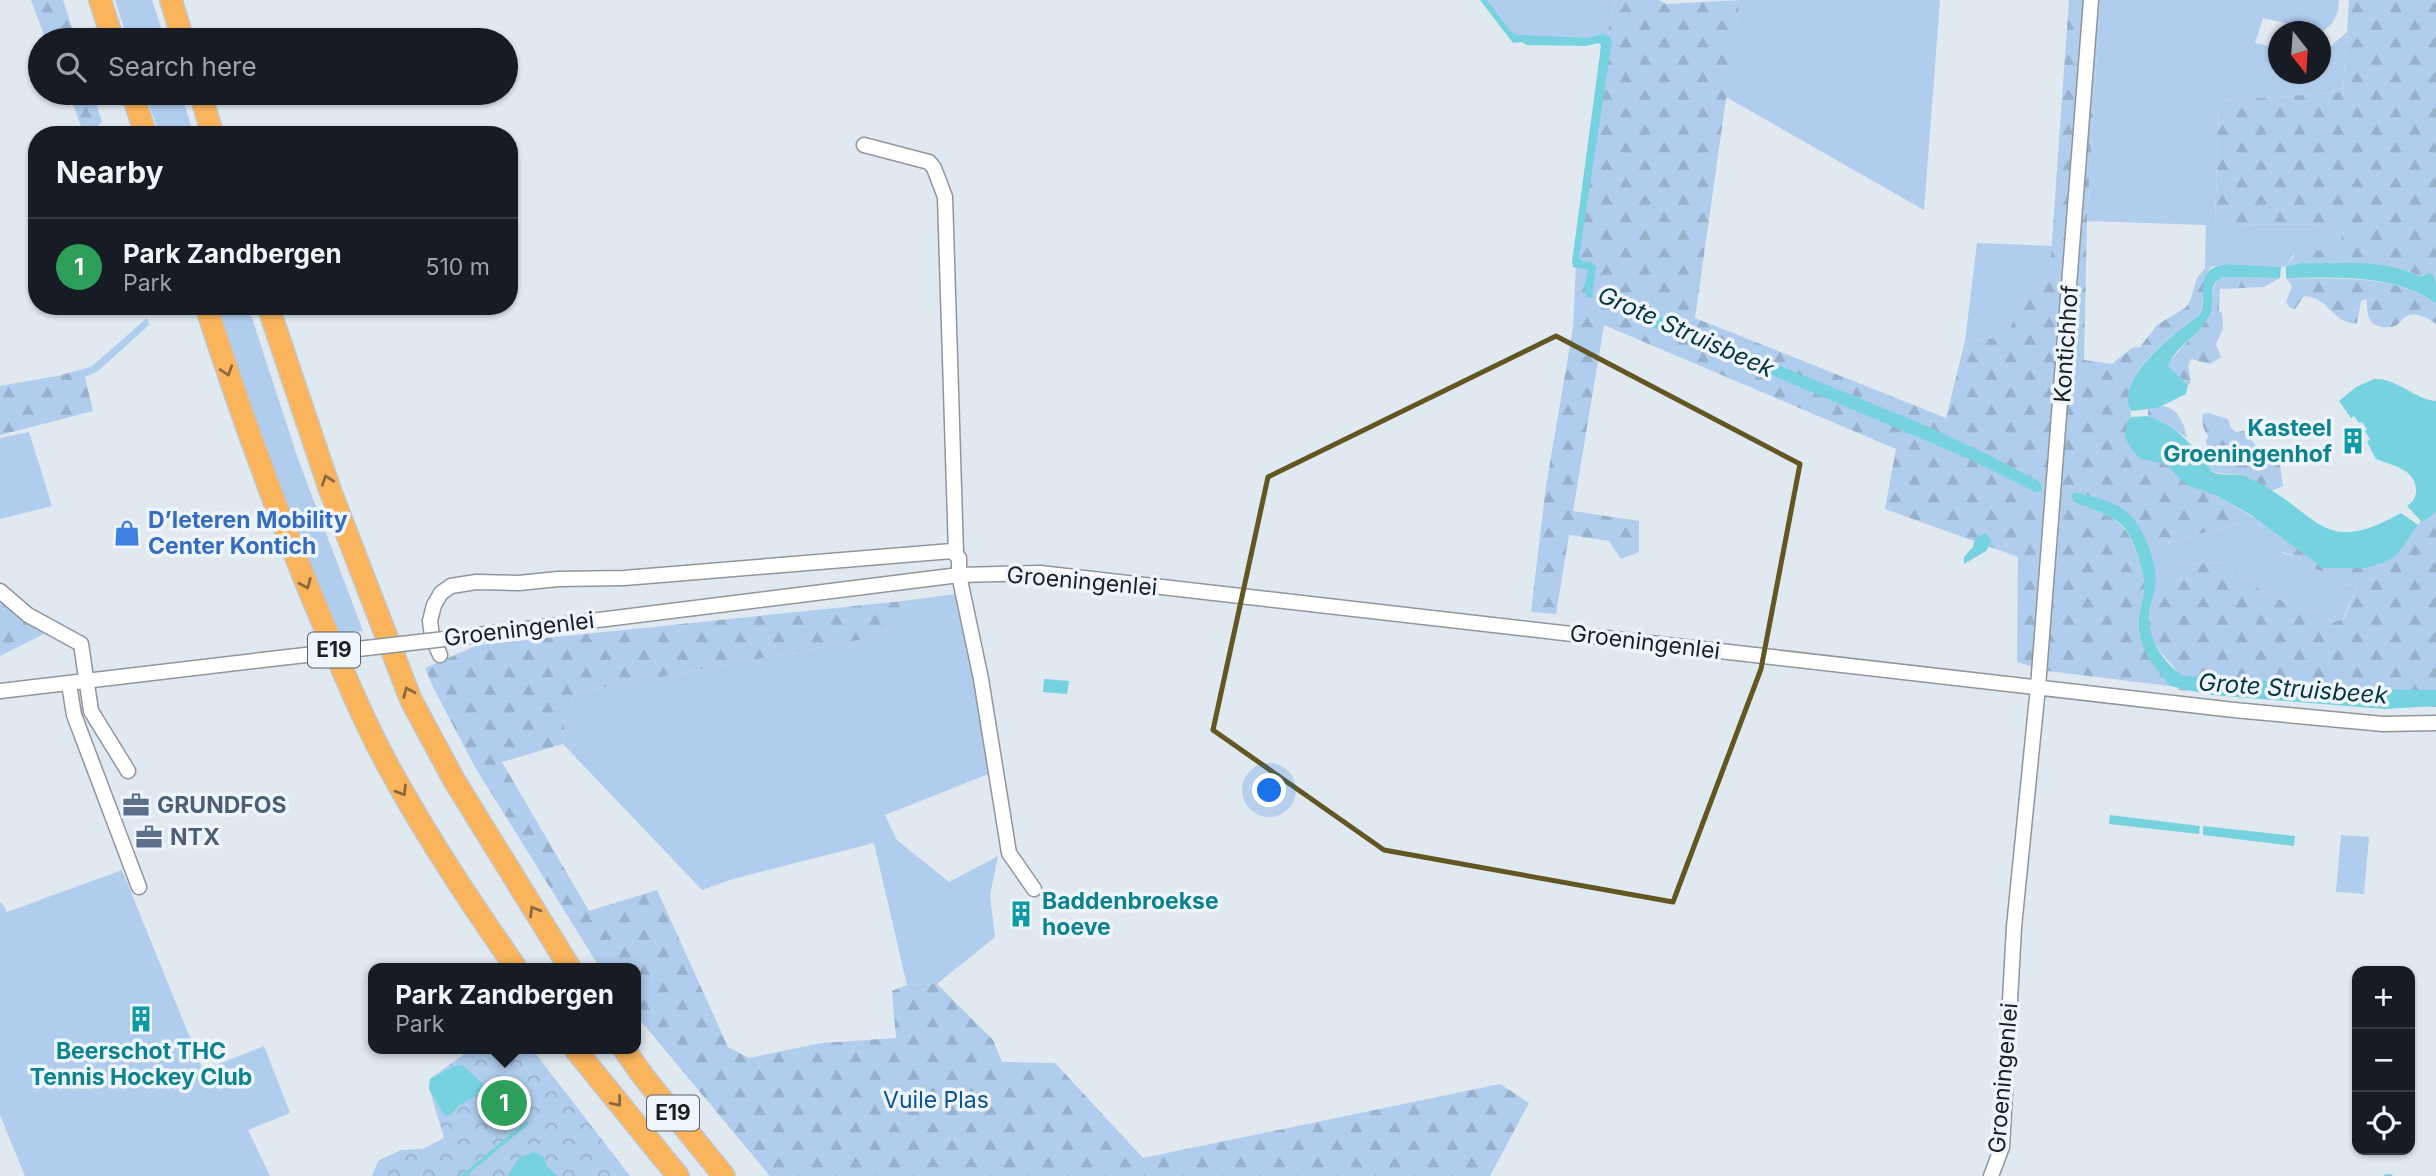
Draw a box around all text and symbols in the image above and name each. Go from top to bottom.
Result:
north arrow [2268,21,2331,84]
search box [28,28,518,105]
icon: search [52,48,90,86]
text: Search here [108,51,257,82]
text: Nearby [56,154,164,190]
text: Park Zandbergen [123,238,342,269]
text: 1 [74,253,84,281]
text: 510 m [426,253,490,281]
text: Park [123,269,172,297]
water label: Grote Struisbeek [1594,280,1779,384]
street label: Kontichhof [2048,284,2084,404]
one-way arrow [219,365,233,377]
place label: Kasteel Groeningenhof [2163,414,2332,468]
building icon: Kasteel Groeningenhof [2338,426,2368,456]
one-way arrow [321,474,335,486]
place label: D’Ieteren Mobility Center Kontich [148,506,348,560]
shop icon: D’Ieteren Mobility Center Kontich [112,518,142,548]
street label: Groeningenlei [1006,560,1158,602]
one-way arrow [298,578,312,590]
street label: Groeningenlei [442,606,596,652]
street label: Groeningenlei [1568,619,1722,665]
road number: E19 [308,632,360,668]
water label: Grote Struisbeek [2197,667,2389,710]
one-way arrow [402,687,416,700]
your location [1252,773,1286,807]
one-way arrow [394,783,407,796]
office icon: GRUNDFOS [121,790,151,820]
place label: GRUNDFOS [157,791,287,819]
office icon: NTX [134,822,164,852]
place label: NTX [170,823,220,851]
place label: Baddenbroekse hoeve [1042,887,1219,941]
building icon: Baddenbroekse hoeve [1006,899,1036,929]
one-way arrow [529,905,542,918]
popup [368,963,641,1054]
map controls [2352,966,2415,1155]
button: + [2352,966,2415,1029]
text: Park Zandbergen [395,979,614,1010]
street label: Groeningenlei [1982,1002,2024,1154]
building icon: Beerschot THC Tennis Hockey Club [126,1004,156,1034]
text: Park [395,1010,444,1038]
button: − [2352,1029,2415,1092]
place label: Beerschot THC Tennis Hockey Club [30,1037,252,1091]
pin: 1 [481,1077,527,1129]
park label: Vuile Plas [883,1086,989,1114]
button: locate [2352,1092,2415,1155]
one-way arrow [609,1094,621,1107]
road number: E19 [647,1096,699,1130]

